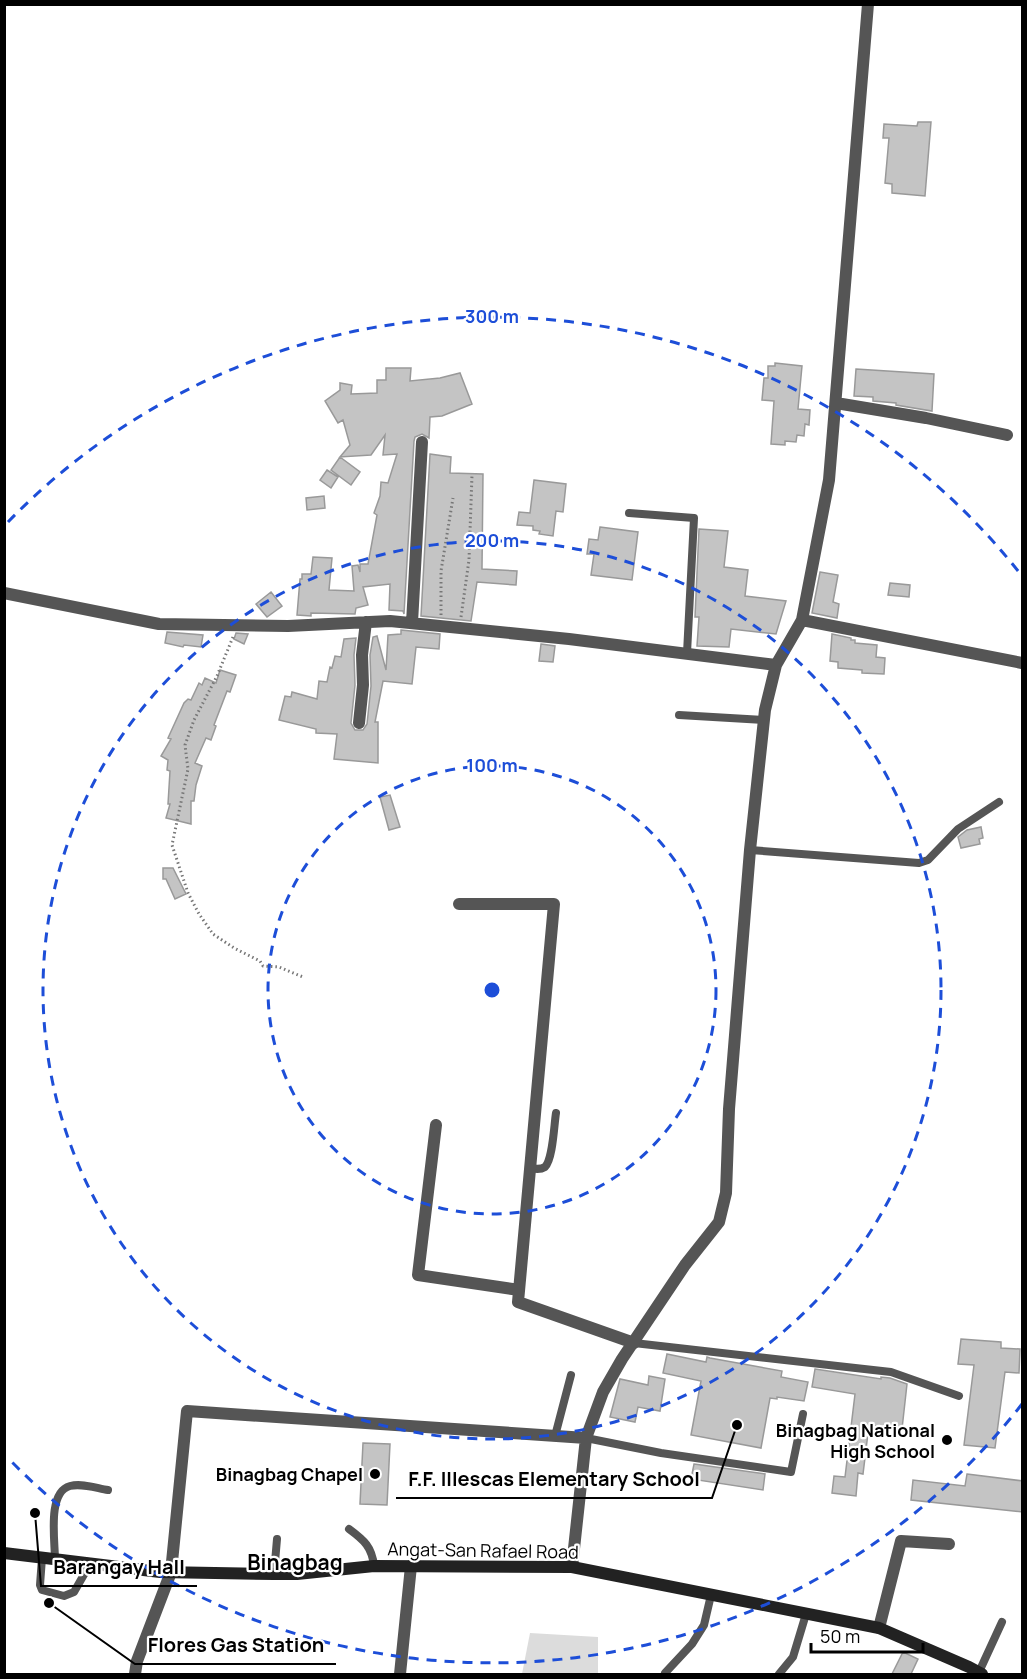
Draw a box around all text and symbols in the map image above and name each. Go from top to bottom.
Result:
text: 300 m [465,304,519,328]
text: 200 m [465,528,519,552]
text: 100 m [466,753,518,777]
centre of rings [482,980,502,1000]
place label: Binagbag National High School [776,1418,935,1463]
marker: Binagbag National High School [940,1433,954,1447]
callout: F.F. Illescas Elementary School [396,1460,712,1498]
place label: Binagbag Chapel [216,1462,363,1486]
text: F.F. Illescas Elementary School [408,1465,700,1492]
marker: Binagbag Chapel [368,1467,382,1481]
street label: Angat-San Rafael Road [387,1536,579,1564]
callout: Barangay Hall [41,1548,197,1586]
district label: Binagbag [247,1548,343,1576]
text: Barangay Hall [53,1553,185,1580]
scale bar [811,1616,924,1654]
text: 50 m [820,1624,860,1648]
callout: Flores Gas Station [135,1626,336,1664]
text: Flores Gas Station [148,1631,324,1658]

